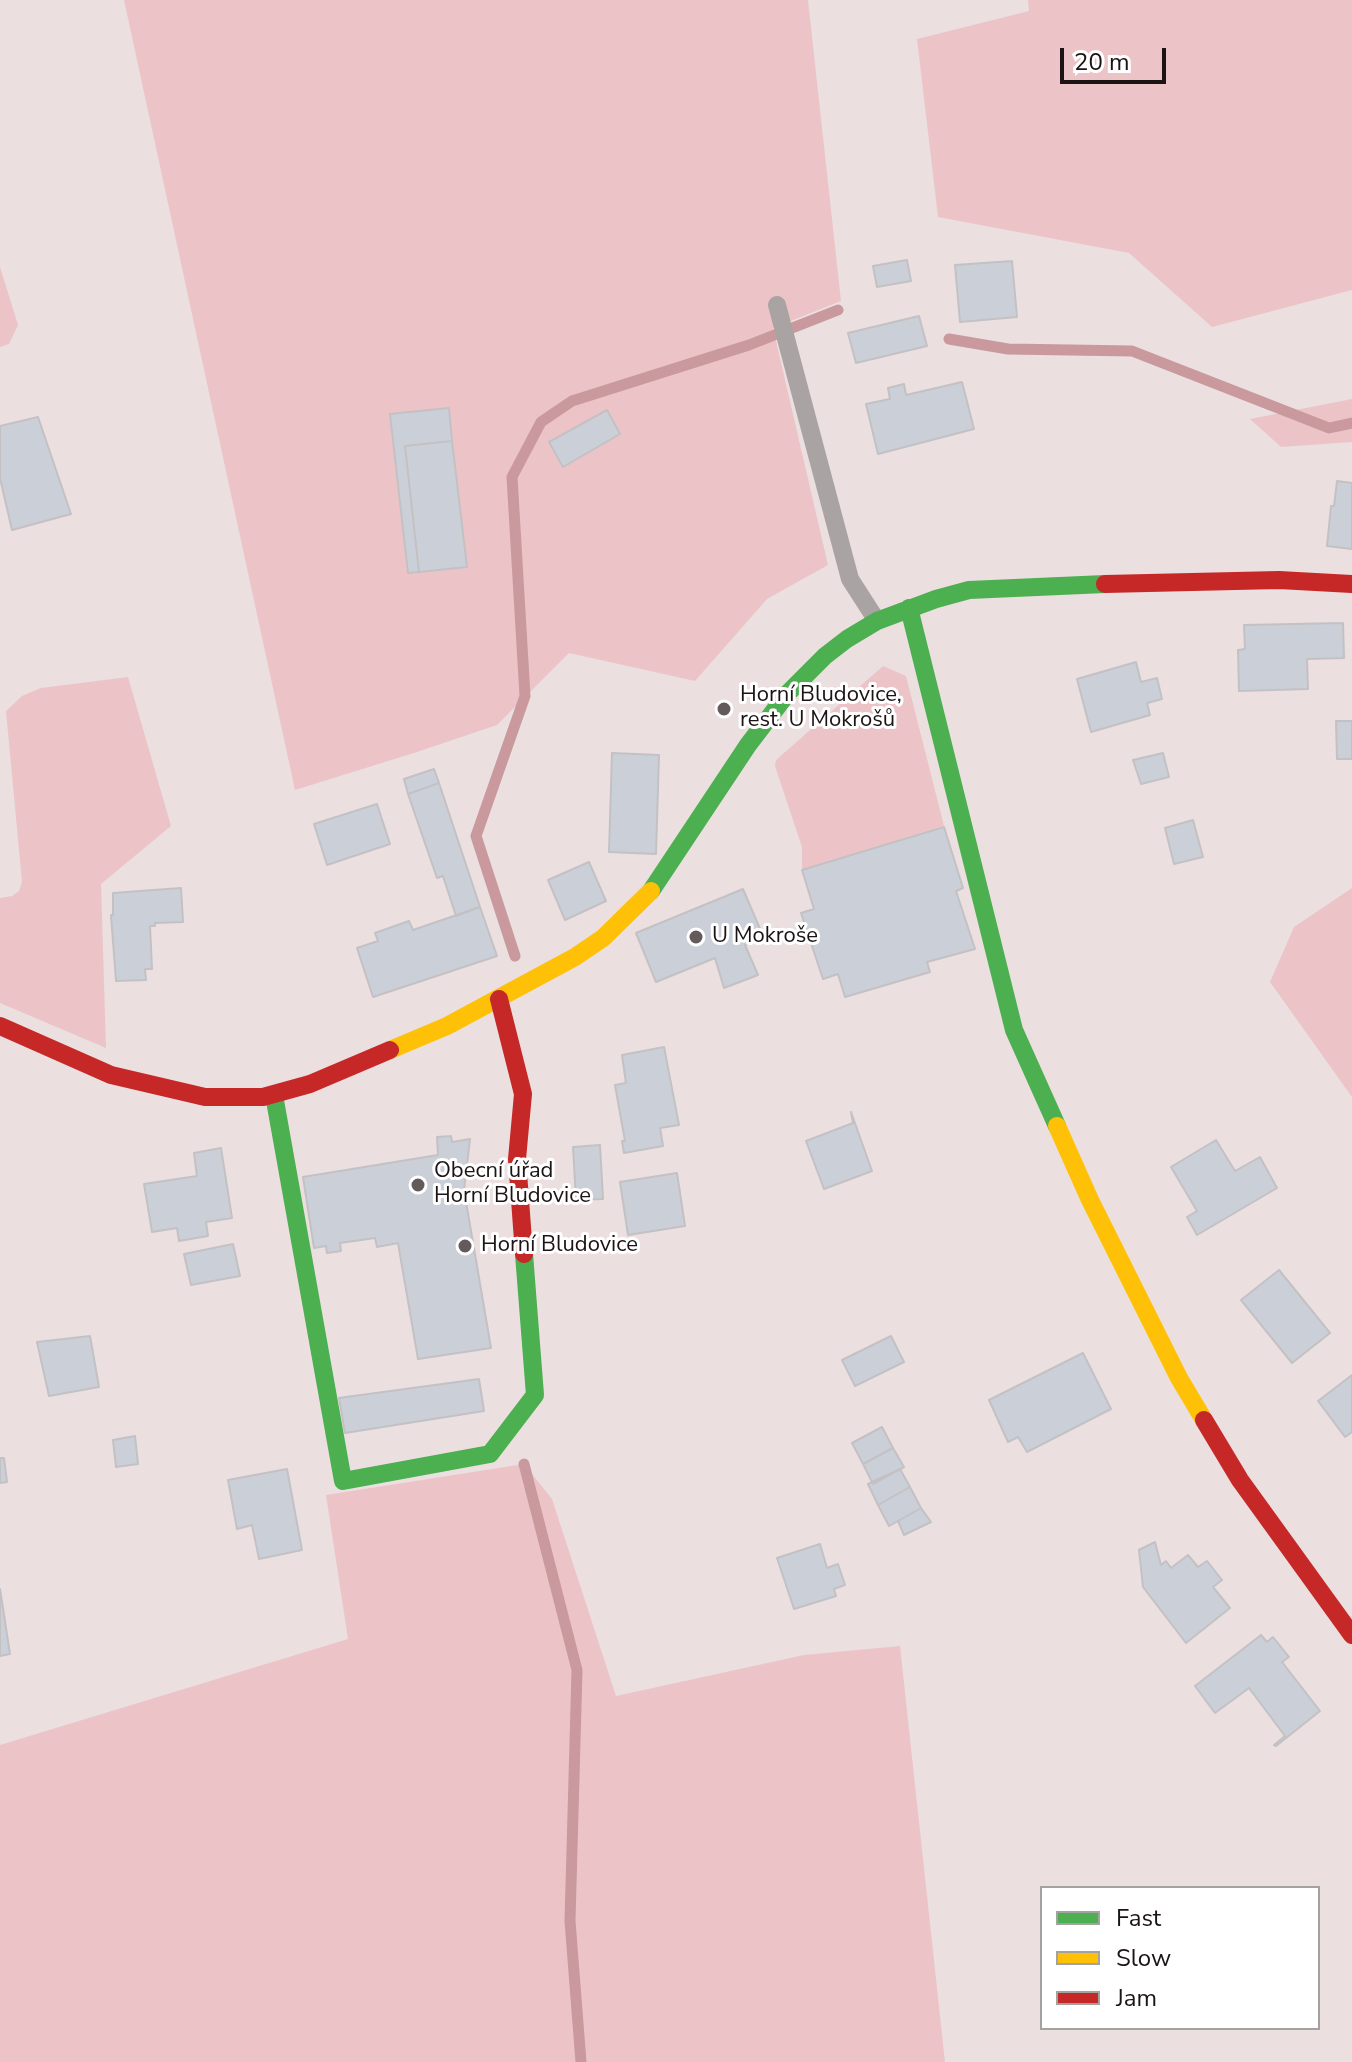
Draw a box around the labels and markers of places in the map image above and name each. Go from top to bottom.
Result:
place label: Horní Bludovice, rest. U Mokrošů [740,683,902,734]
marker: Horní Bludovice, rest. U Mokrošů [715,700,733,718]
place label: U Mokroše [712,924,818,950]
marker: U Mokroše [687,928,705,946]
place label: Obecní úřad Horní Bludovice [434,1159,591,1210]
marker: Obecní úřad Horní Bludovice [409,1176,427,1194]
place label: Horní Bludovice [481,1233,638,1259]
marker: Horní Bludovice [456,1237,474,1255]

